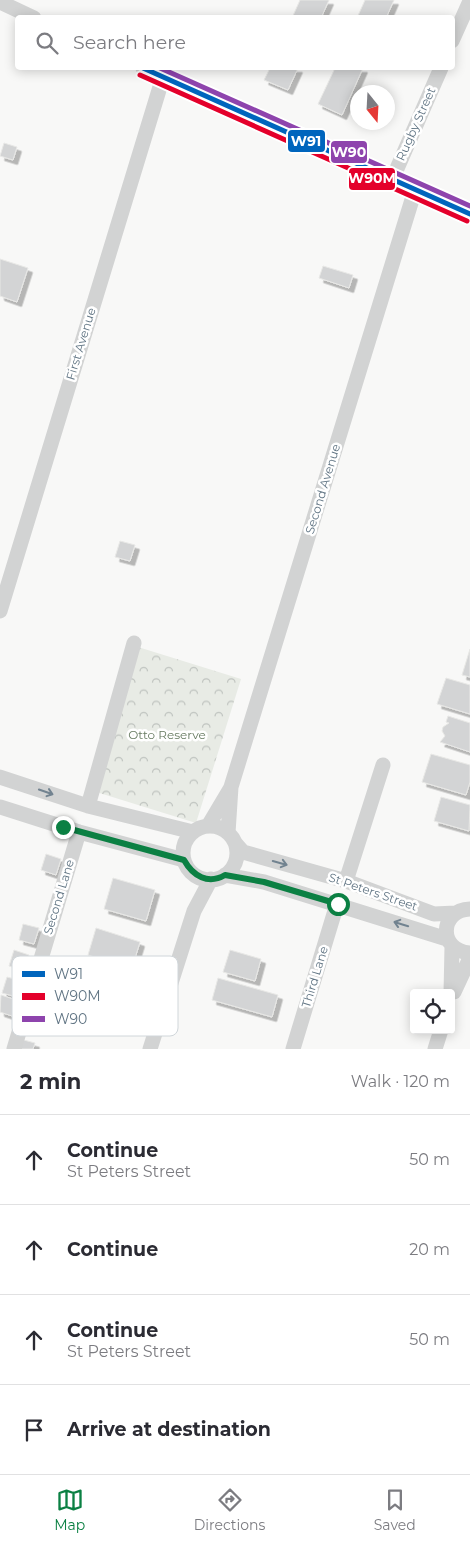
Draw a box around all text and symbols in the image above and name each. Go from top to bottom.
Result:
search box [15,15,455,70]
icon: search [33,29,61,57]
text: Search here [73,31,186,54]
north arrow [350,85,395,130]
street label: Rugby Street [393,85,438,163]
line badge: W91 [287,129,326,153]
text: W91 [291,132,321,150]
line badge: W90 [330,140,368,164]
text: W90 [332,143,366,161]
line badge: W90M [348,167,396,191]
text: W90M [348,169,396,187]
street label: First Avenue [62,306,99,382]
street label: Second Avenue [302,442,343,536]
park label: Otto Reserve [128,727,206,742]
one-way arrow [38,788,54,798]
route end [52,816,75,839]
street label: Second Lane [40,858,77,936]
one-way arrow [272,858,288,868]
street label: St Peters Street [327,869,420,914]
route start [327,893,350,916]
one-way arrow [394,919,409,928]
street label: Third Lane [298,944,331,1009]
legend [12,956,178,1036]
text: W91 [54,965,83,983]
text: W90M [54,987,101,1005]
map controls [410,989,455,1034]
button: locate [410,989,455,1034]
text: W90 [54,1010,87,1028]
text: 2 min [20,1069,81,1094]
text: Walk · 120 m [351,1072,450,1091]
text: Continue [67,1139,158,1162]
icon: ahead [20,1146,48,1174]
text: 50 m [409,1150,450,1169]
text: St Peters Street [67,1162,191,1181]
icon: ahead [20,1236,48,1264]
text: Continue [67,1238,158,1261]
text: 20 m [409,1240,450,1259]
text: Continue [67,1319,158,1342]
icon: ahead [20,1326,48,1354]
text: 50 m [409,1330,450,1349]
text: St Peters Street [67,1342,191,1361]
icon: arrive [20,1416,48,1444]
text: Arrive at destination [67,1418,271,1441]
tab: Map [54,1486,85,1534]
tab: Directions [194,1486,265,1534]
tab: Saved [374,1486,416,1534]

